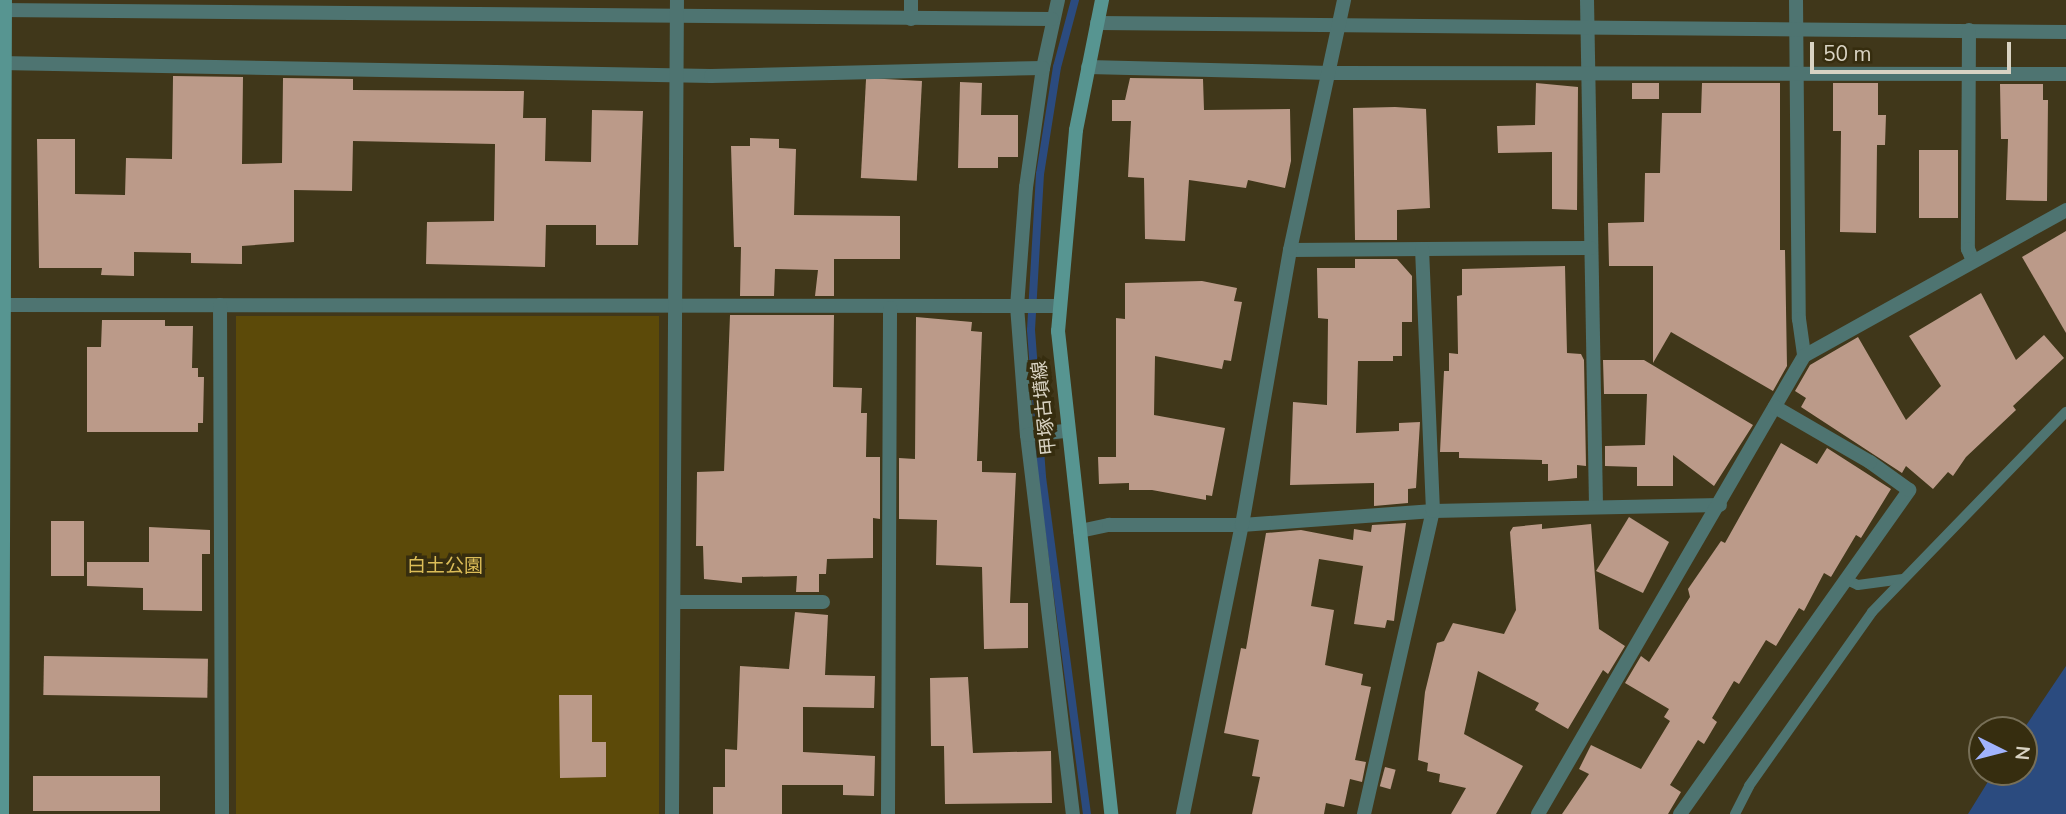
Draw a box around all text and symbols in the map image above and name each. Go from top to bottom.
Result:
scale bar [1814,28,2015,72]
text: 50 m [1823,40,1872,68]
street label: 甲塚古墳線 [1029,360,1061,456]
park label: 白土公園 [407,556,483,578]
north arrow [1968,716,2038,786]
text: N [2008,745,2036,761]

